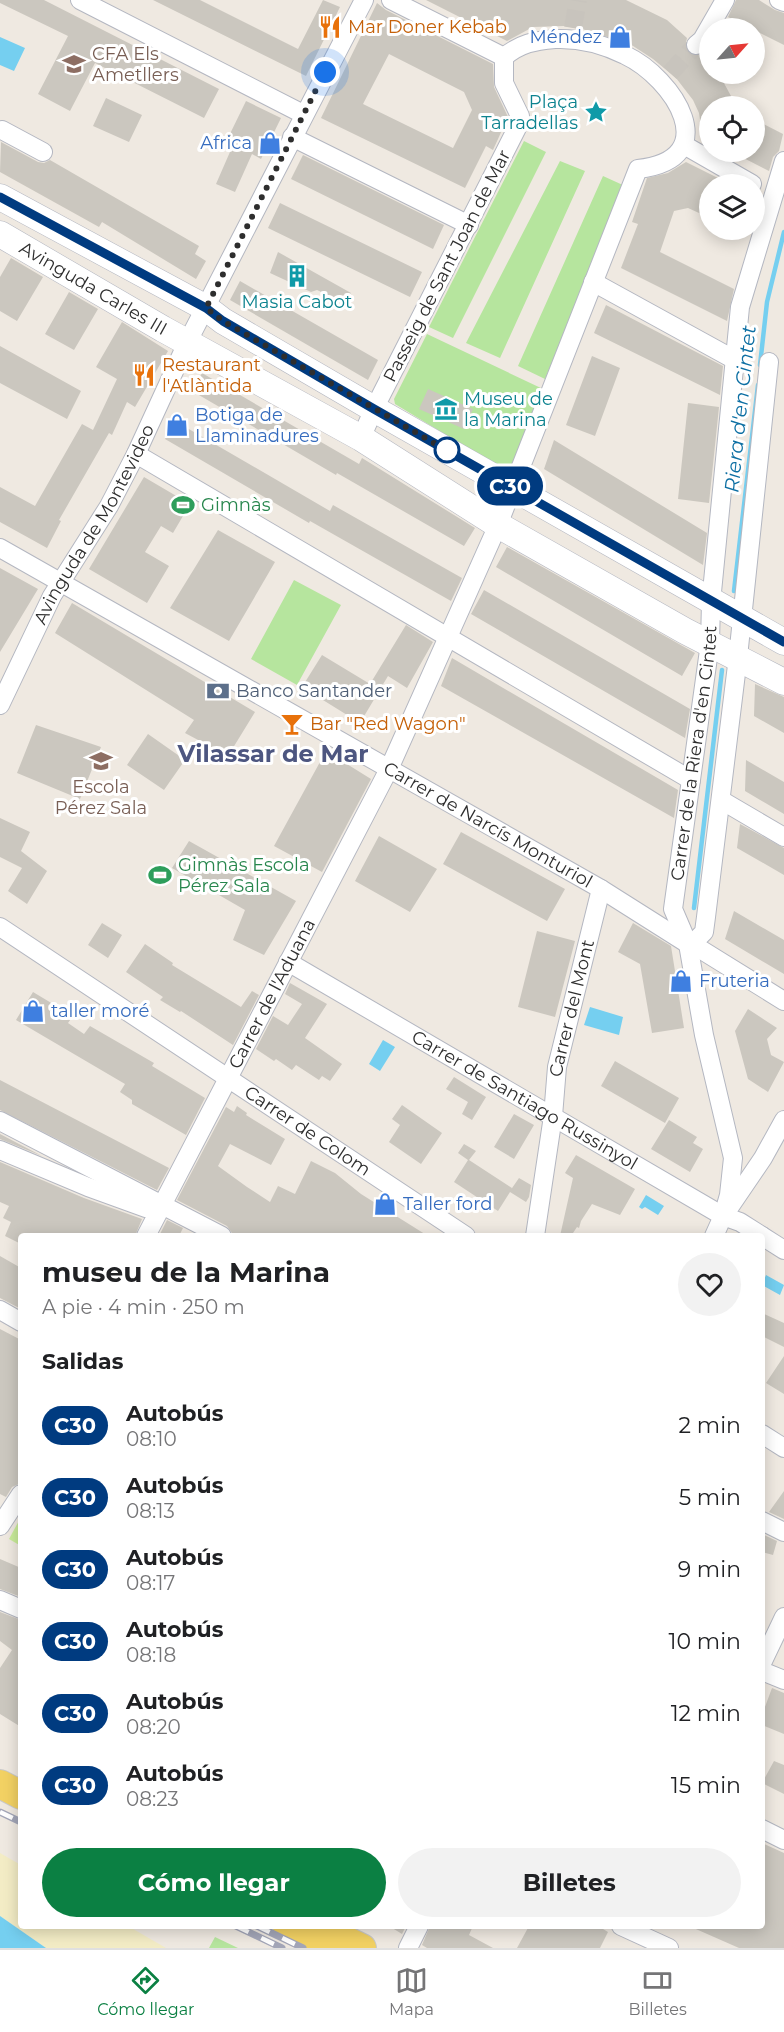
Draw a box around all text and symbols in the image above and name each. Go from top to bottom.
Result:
restaurant icon: Mar Doner Kebab [317,14,343,40]
place label: Mar Doner Kebab [348,16,507,38]
north arrow [699,18,765,84]
map controls [699,18,765,240]
shop icon: Méndez [607,24,633,50]
place label: Méndez [530,26,602,48]
place label: CFA Els Ametllers [92,43,179,86]
school or university icon: CFA Els Ametllers [61,51,87,77]
your location [310,57,340,87]
place label: Plaça Tarradellas [481,91,578,134]
button: locate [699,96,765,162]
place icon: Plaça Tarradellas [583,99,609,125]
shop icon: Africa [257,130,283,156]
place label: Africa [200,132,252,154]
street label: Passeig de Sant Joan de Mar [379,146,515,386]
button: layers [699,174,765,240]
street label: Avinguda Carles III [16,237,171,340]
building icon: Masia Cabot [284,263,310,289]
place label: Masia Cabot [242,291,352,313]
water label: Riera d'en Cintet [719,324,761,494]
place label: Restaurant l'Atlàntida [162,354,261,397]
restaurant icon: Restaurant l'Atlàntida [131,362,157,388]
place label: Museu de la Marina [464,388,553,431]
museum icon: Museu de la Marina [433,396,459,422]
place label: Botiga de Llaminadures [195,404,319,447]
shop icon: Botiga de Llaminadures [164,412,190,438]
street label: Avinguda de Montevideo [29,421,159,628]
unlabelled marker [434,437,460,463]
line badge: C30 [476,466,544,506]
text: C30 [489,474,531,499]
sports icon: Gimnàs [170,492,196,518]
place label: Gimnàs [201,494,271,516]
street label: Carrer de la Riera d'en Cintet [666,626,721,882]
bank icon: Banco Santander [205,678,231,704]
place label: Banco Santander [236,680,392,702]
bar icon: Bar "Red Wagon" [279,711,305,737]
place label: Bar "Red Wagon" [310,713,466,735]
district label: Vilassar de Mar [176,739,369,768]
school or university icon: Escola Pérez Sala [88,748,114,774]
street label: Carrer de Narcís Monturiol [380,757,596,893]
place label: Escola Pérez Sala [55,776,147,819]
place label: Gimnàs Escola Pérez Sala [178,854,310,897]
sports icon: Gimnàs Escola Pérez Sala [147,862,173,888]
street label: Carrer de l'Aduana [224,915,320,1073]
street label: Carrer del Mont [545,937,599,1078]
shop icon: Fruteria [668,968,694,994]
place label: Fruteria [699,970,770,992]
shop icon: taller moré [20,998,46,1024]
place label: taller moré [51,1000,149,1022]
street label: Carrer de Santiago Russinyol [408,1026,642,1175]
street label: Carrer de Colom [240,1081,375,1181]
shop icon: Taller ford [372,1191,398,1217]
place label: Taller ford [403,1193,492,1215]
button: heart [678,1253,741,1316]
text: museu de la Marina [42,1255,330,1289]
text: A pie · 4 min · 250 m [42,1295,245,1319]
text: Salidas [42,1348,123,1375]
text: Autobús [126,1400,223,1427]
text: 2 min [679,1412,741,1439]
text: C30 [54,1413,96,1438]
text: 08:10 [126,1427,177,1451]
text: Autobús [126,1472,223,1499]
text: 5 min [679,1484,741,1511]
text: C30 [54,1485,96,1510]
text: 08:13 [126,1499,175,1523]
text: Autobús [126,1544,223,1571]
text: 9 min [678,1556,741,1583]
text: C30 [54,1557,96,1582]
text: 08:17 [126,1571,175,1595]
text: Autobús [126,1616,223,1643]
text: 10 min [669,1628,741,1655]
text: C30 [54,1629,96,1654]
text: 08:18 [126,1643,176,1667]
text: Autobús [126,1688,223,1715]
text: 12 min [671,1700,741,1727]
text: C30 [54,1701,96,1726]
text: 08:20 [126,1715,181,1739]
text: Autobús [126,1760,223,1787]
text: 15 min [671,1772,741,1799]
text: C30 [54,1773,96,1798]
text: 08:23 [126,1787,179,1811]
button: Cómo llegar [42,1848,386,1917]
button: Billetes [398,1848,741,1917]
tab: Cómo llegar [97,1964,195,2019]
tab: Mapa [389,1964,434,2019]
tab: Billetes [628,1964,687,2019]

